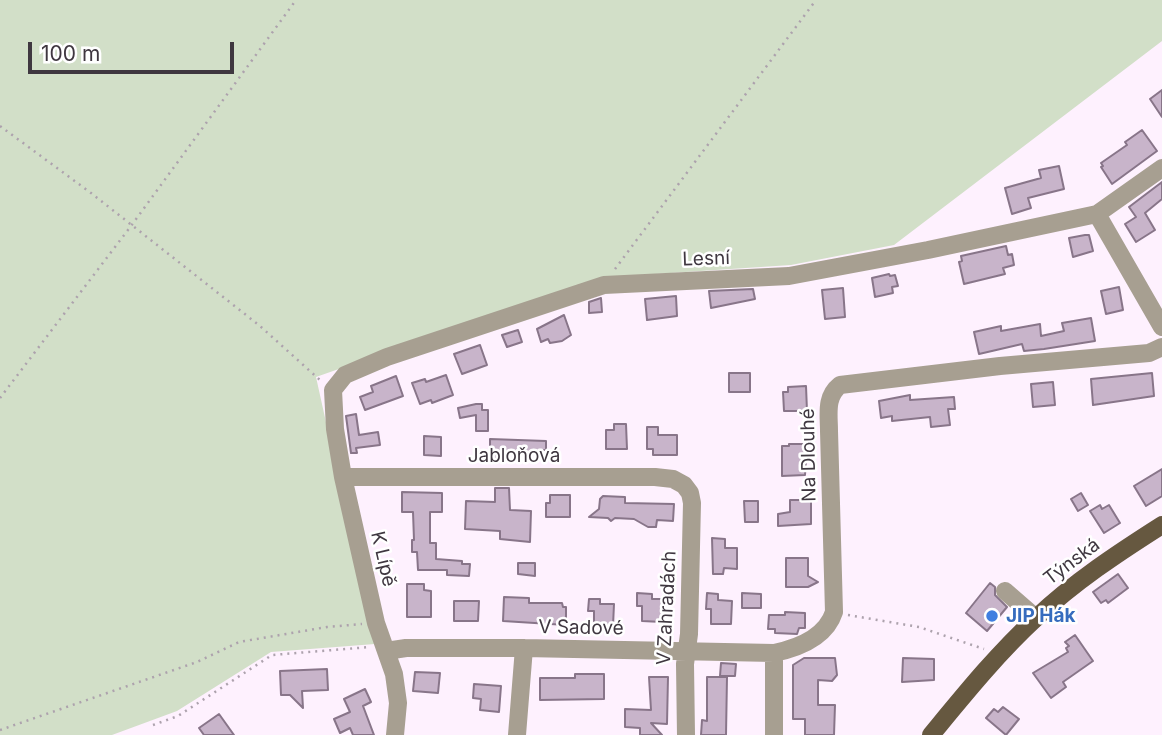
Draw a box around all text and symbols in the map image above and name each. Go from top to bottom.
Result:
scale bar [32,28,238,72]
text: 100 m [41,41,100,66]
street label: Lesní [682,247,730,271]
street label: Na Dlouhé [797,408,821,502]
street label: Jabloňová [468,445,560,467]
street label: K Lípě [366,529,400,589]
street label: Týnská [1040,534,1104,590]
street label: V Zahradách [653,550,681,666]
place label: JIP Hák [1006,605,1075,627]
marker: JIP Hák [984,608,1000,624]
street label: V Sadové [538,616,624,640]

